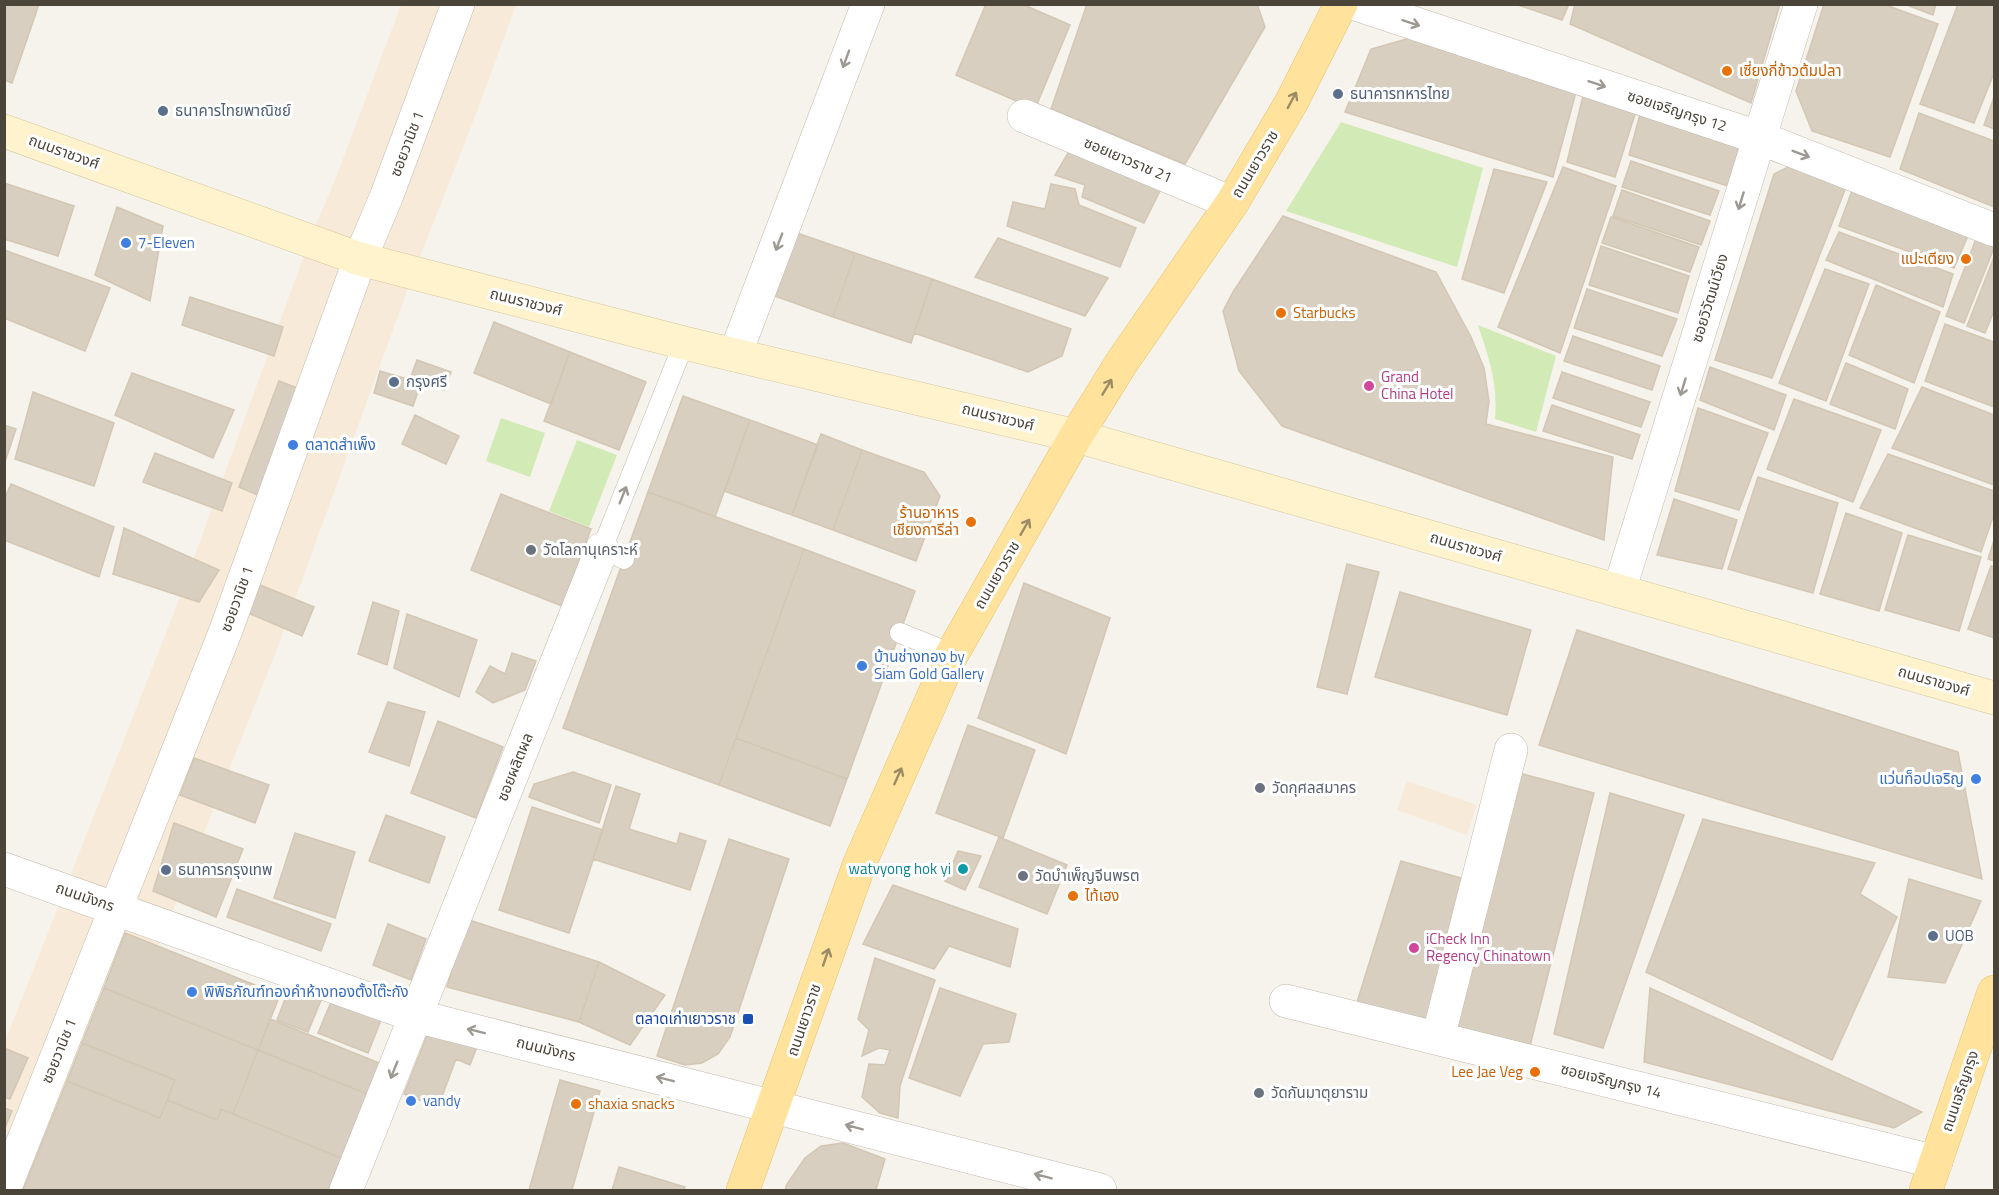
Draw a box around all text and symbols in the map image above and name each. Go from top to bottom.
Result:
one-way arrow [1401,18,1420,29]
one-way arrow [840,49,851,68]
place label: เซี่ยงกี่ข้าวต้มปลา [1739,59,1842,82]
marker: เซี่ยงกี่ข้าวต้มปลา [1720,64,1734,78]
one-way arrow [1587,79,1606,90]
place label: ธนาคารทหารไทย [1350,82,1450,105]
street label: ซอยเจริญกรุง 12 [1624,84,1730,137]
marker: ธนาคารทหารไทย [1331,87,1345,101]
one-way arrow [1287,91,1299,109]
place label: ธนาคารไทยพาณิชย์ [175,99,291,122]
marker: ธนาคารไทยพาณิชย์ [156,104,170,118]
street label: ซอยวานิช 1 [384,108,430,180]
street label: ถนนเยาวราช [1225,125,1284,202]
street label: ถนนราชวงศ์ [25,128,103,175]
street label: ซอยเยาวราช 21 [1080,131,1176,188]
one-way arrow [1791,149,1810,160]
one-way arrow [1735,191,1746,210]
place label: 7-Eleven [138,231,195,254]
one-way arrow [772,232,783,251]
marker: 7-Eleven [119,236,133,250]
place label: แปะเตียง [1901,247,1954,270]
street label: ซอยวิวัฒน์เวียง [1685,251,1734,345]
marker: แปะเตียง [1959,252,1973,266]
street label: ถนนราชวงศ์ [487,281,565,322]
place label: Starbucks [1293,301,1356,324]
marker: Starbucks [1274,306,1288,320]
place label: Grand China Hotel [1381,365,1454,405]
place label: กรุงศรี [406,370,447,393]
marker: กรุงศรี [387,375,401,389]
one-way arrow [1677,377,1688,396]
one-way arrow [1100,378,1113,395]
marker: Grand China Hotel [1362,379,1376,393]
street label: ถนนราชวงศ์ [959,396,1037,437]
place label: ตลาดสำเพ็ง [305,433,376,456]
marker: ตลาดสำเพ็ง [286,438,300,452]
one-way arrow [618,486,629,505]
place label: ร้านอาหาร เชียงการีล่า [892,501,959,541]
marker: ร้านอาหาร เชียงการีล่า [964,515,978,529]
one-way arrow [1019,519,1031,536]
street label: ถนนราชวงศ์ [1427,525,1505,568]
street label: ถนนเยาวราช [968,536,1025,613]
place label: วัดโลกานุเคราะห์ [543,538,638,561]
marker: วัดโลกานุเคราะห์ [524,543,538,557]
street label: ซอยวานิช 1 [214,563,259,635]
place label: บ้านช่างทอง by Siam Gold Gallery [874,645,984,685]
marker: บ้านช่างทอง by Siam Gold Gallery [855,659,869,673]
street label: ถนนราชวงศ์ [1895,659,1973,702]
street label: ซอยผลิตผล [490,729,539,804]
place label: แว่นท็อปเจริญ [1879,767,1964,790]
one-way arrow [893,768,904,786]
marker: แว่นท็อปเจริญ [1969,772,1983,786]
place label: วัดกุศลสมาคร [1272,776,1356,799]
marker: วัดกุศลสมาคร [1253,781,1267,795]
place label: watvyong hok yi [849,857,951,880]
place label: ธนาคารกรุงเทพ [178,858,272,881]
marker: watvyong hok yi [956,862,970,876]
marker: ธนาคารกรุงเทพ [159,863,173,877]
place label: วัดบำเพ็ญจีนพรต [1035,864,1139,887]
marker: วัดบำเพ็ญจีนพรต [1016,869,1030,883]
street label: ถนนมังกร [53,876,118,917]
place label: ไท้เฮง [1084,884,1119,907]
marker: ไท้เฮง [1066,889,1080,903]
place label: UOB [1945,924,1974,947]
place label: iCheck Inn Regency Chinatown [1426,927,1551,967]
marker: UOB [1926,929,1940,943]
marker: iCheck Inn Regency Chinatown [1407,941,1421,955]
one-way arrow [821,948,832,967]
place label: พิพิธภัณฑ์ทองคำห้างทองตั้งโต๊ะกัง [204,980,409,1003]
street label: ถนนเยาวราช [780,980,827,1059]
marker: พิพิธภัณฑ์ทองคำห้างทองตั้งโต๊ะกัง [185,985,199,999]
place label: ตลาดเก่าเยาวราช [635,1007,736,1030]
marker: ตลาดเก่าเยาวราช [741,1012,755,1026]
street label: ซอยวานิช 1 [35,1015,82,1087]
one-way arrow [467,1025,486,1037]
street label: ถนนมังกร [514,1030,579,1067]
street label: ถนนเจริญกรุง [1935,1047,1984,1135]
street label: ซอยเจริญกรุง 14 [1558,1057,1664,1104]
one-way arrow [388,1060,399,1079]
place label: Lee Jae Veg [1451,1060,1523,1083]
marker: Lee Jae Veg [1528,1065,1542,1079]
one-way arrow [656,1072,675,1084]
place label: วัดกันมาตุยาราม [1271,1081,1368,1104]
marker: วัดกันมาตุยาราม [1252,1086,1266,1100]
place label: vandy [423,1089,461,1112]
place label: shaxia snacks [588,1092,675,1115]
marker: vandy [404,1094,418,1108]
marker: shaxia snacks [569,1097,583,1111]
one-way arrow [845,1120,864,1132]
one-way arrow [1034,1169,1053,1181]

